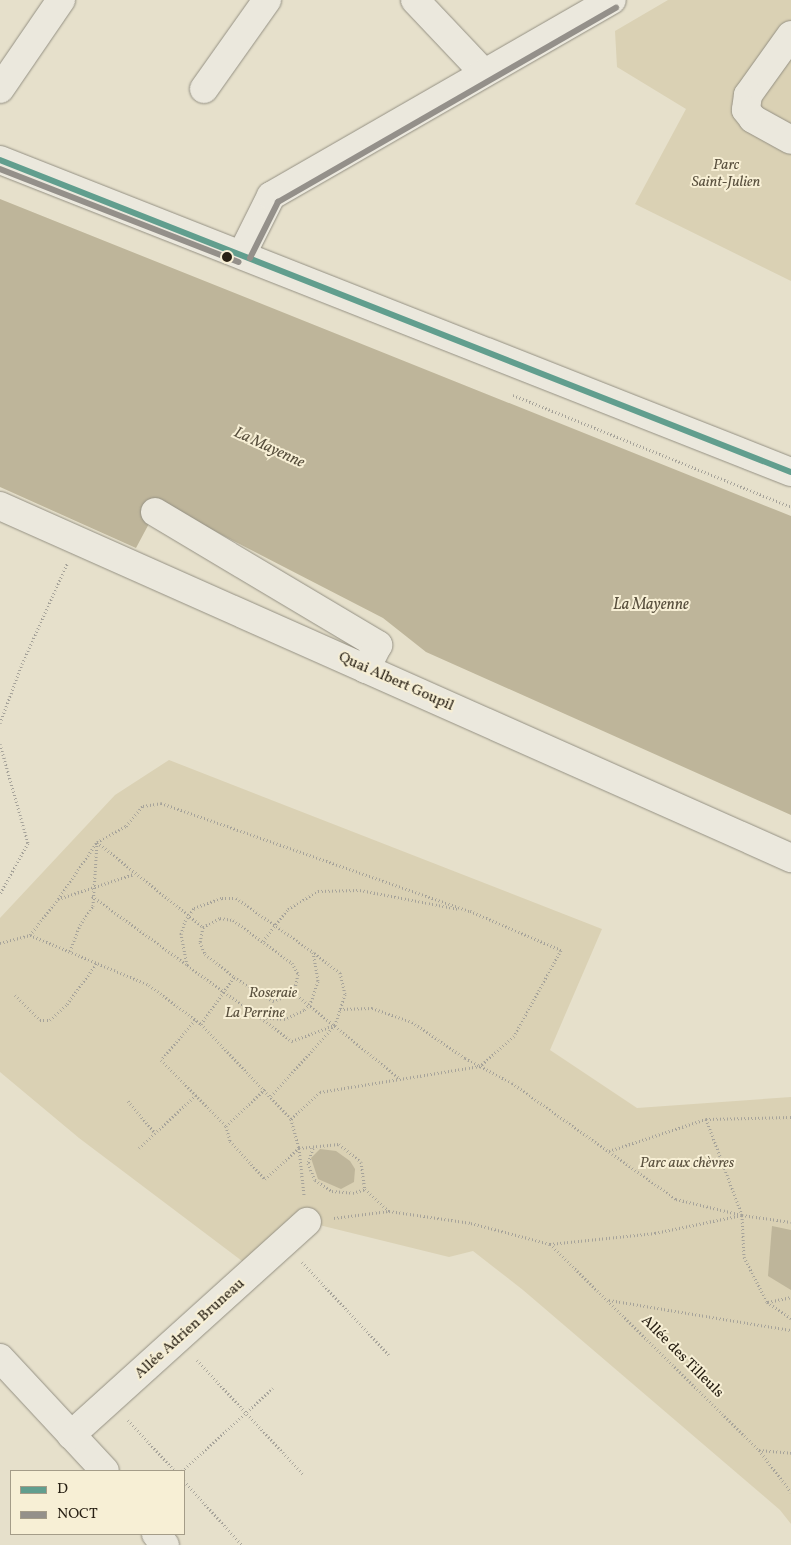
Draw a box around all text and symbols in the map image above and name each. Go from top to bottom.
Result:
park label: Parc Saint-Julien [692,156,760,191]
unlabelled marker [222,252,232,262]
water label: La Mayenne [231,423,307,473]
water label: La Mayenne [613,595,689,615]
street label: Quai Albert Goupil [336,648,456,716]
park label: Roseraie [249,985,297,1003]
park label: La Perrine [225,1005,285,1023]
park label: Parc aux chèvres [640,1155,734,1173]
street label: Allée Adrien Bruneau [131,1275,249,1383]
street label: Allée des Tilleuls [637,1312,727,1402]
legend [10,1470,185,1535]
text: D [57,1479,68,1500]
text: NOCT [57,1504,98,1525]

